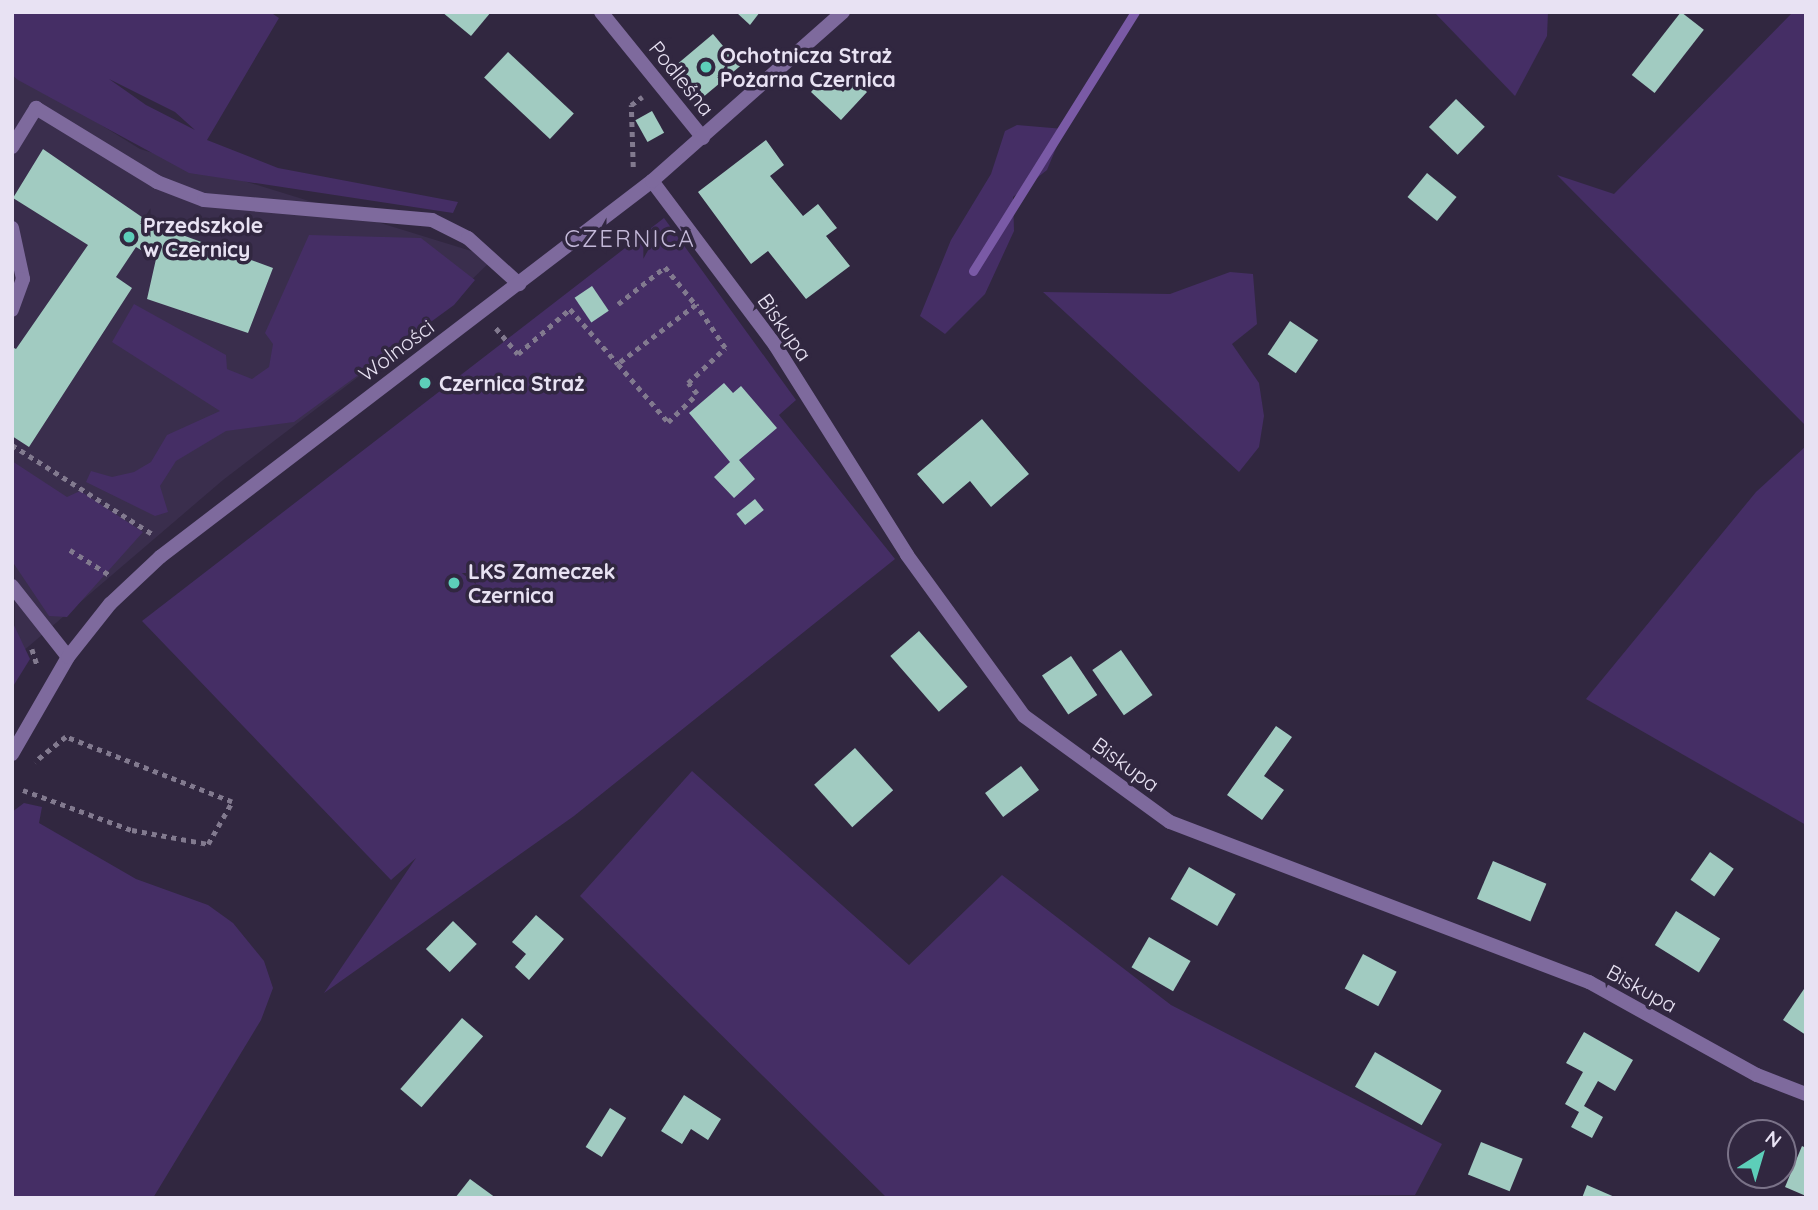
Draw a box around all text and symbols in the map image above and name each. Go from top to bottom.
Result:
street label: Podleśna [644,36,720,120]
place label: Ochotnicza Straż Pożarna Czernica [720,42,896,92]
marker: Ochotnicza Straż Pożarna Czernica [698,59,714,75]
place label: Przedszkole w Czernicy [143,212,263,262]
district label: CZERNICA [565,225,695,253]
marker: Przedszkole w Czernicy [121,229,137,245]
street label: Biskupa [753,288,817,366]
street label: Wolności [353,314,439,386]
place label: Czernica Straż [439,370,584,396]
marker: Czernica Straż [417,375,433,391]
place label: LKS Zameczek Czernica [468,558,616,608]
marker: LKS Zameczek Czernica [446,575,462,591]
street label: Biskupa [1088,731,1164,797]
street label: Biskupa [1602,958,1682,1018]
north arrow [1727,1119,1797,1189]
text: N [1761,1125,1786,1153]

